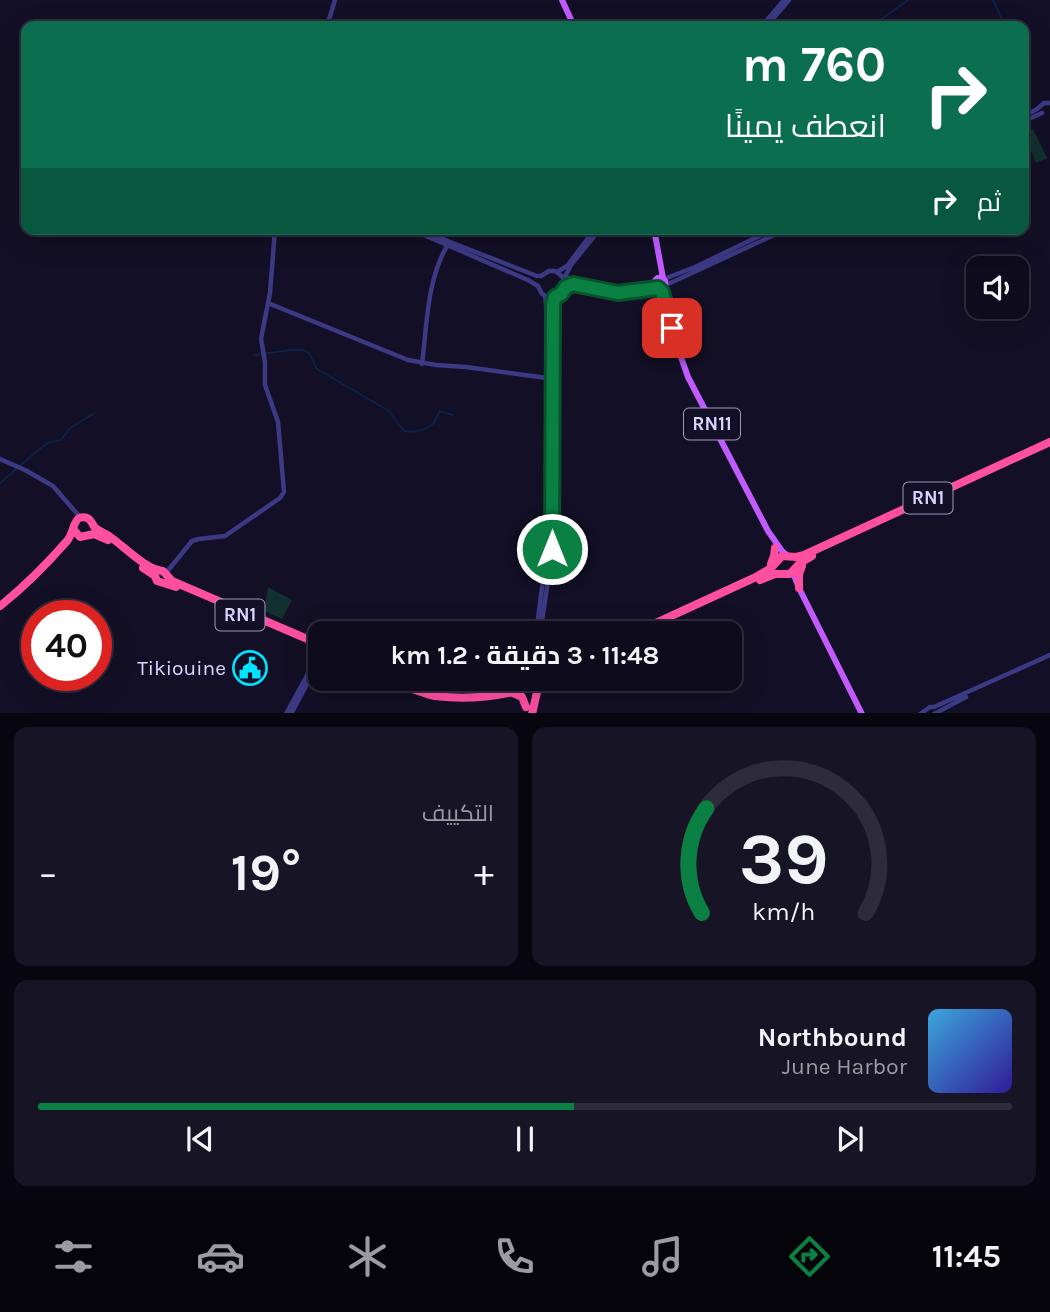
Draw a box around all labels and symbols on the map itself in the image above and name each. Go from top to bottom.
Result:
pin [642,298,702,358]
road number: RN11 [684,408,740,440]
road number: RN1 [904,482,953,513]
position arrow [515,512,589,586]
speed limit sign: 40 [21,600,112,691]
road number: RN1 [216,600,264,630]
public building icon: Tikiouine [231,649,269,687]
place label: Tikiouine [137,656,226,680]

